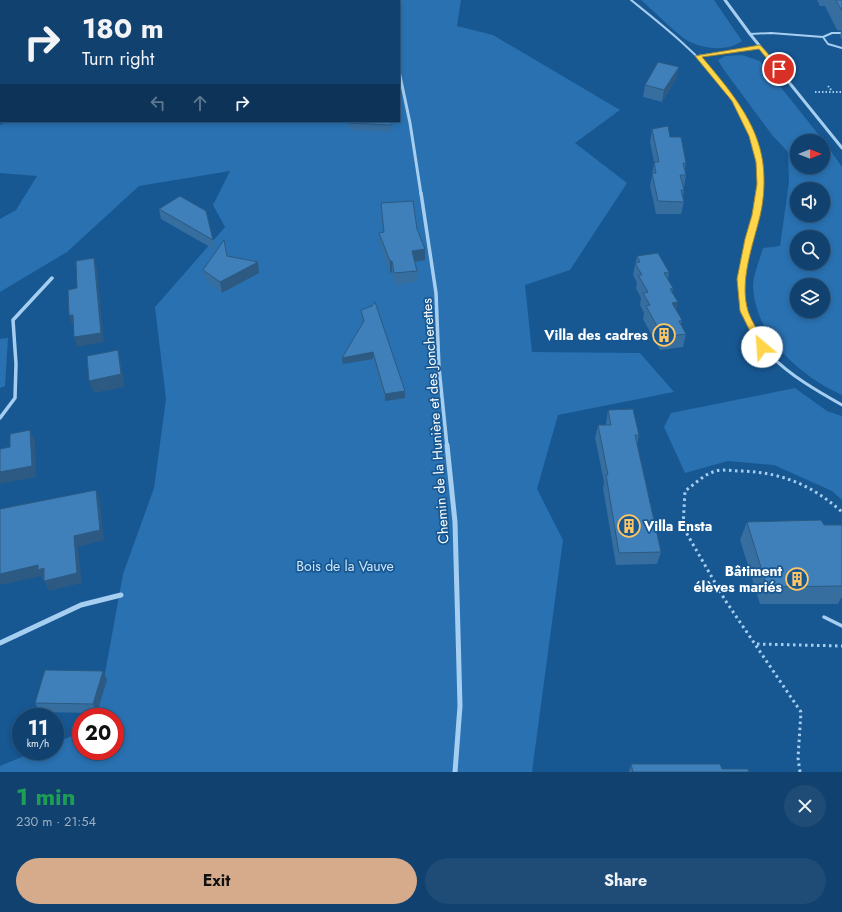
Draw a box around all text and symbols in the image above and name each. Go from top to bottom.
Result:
text: 180 m [82,8,164,49]
icon: right [16,16,68,68]
text: Turn right [82,46,154,72]
pin [762,52,796,86]
icon: arrive [768,58,790,80]
icon: left [147,92,169,114]
icon: ahead [189,92,211,114]
icon: right [231,92,253,114]
north arrow [790,134,830,174]
map controls [790,134,830,318]
button: sound [790,182,830,222]
button: search [790,230,830,270]
button: layers [790,278,830,318]
street label: Chemin de la Hunière et des Joncherettes [416,297,454,544]
building icon: Villa des cadres [651,322,677,348]
place label: Villa des cadres [543,325,649,345]
position arrow [741,326,783,368]
building icon: Villa Ensta [616,513,642,539]
place label: Villa Ensta [643,516,712,536]
park label: Bois de la Vauve [296,556,394,576]
place label: Bâtiment élèves mariés [693,561,783,597]
building icon: Bâtiment élèves mariés [784,566,810,592]
speed limit sign: 20 [72,708,124,760]
text: 11 [28,714,48,743]
text: km/h [27,736,49,751]
text: 1 min [16,779,76,814]
button: close [784,785,826,827]
text: 230 m · 21:54 [16,812,96,831]
button: Exit [16,858,417,904]
button: Share [425,858,826,904]

